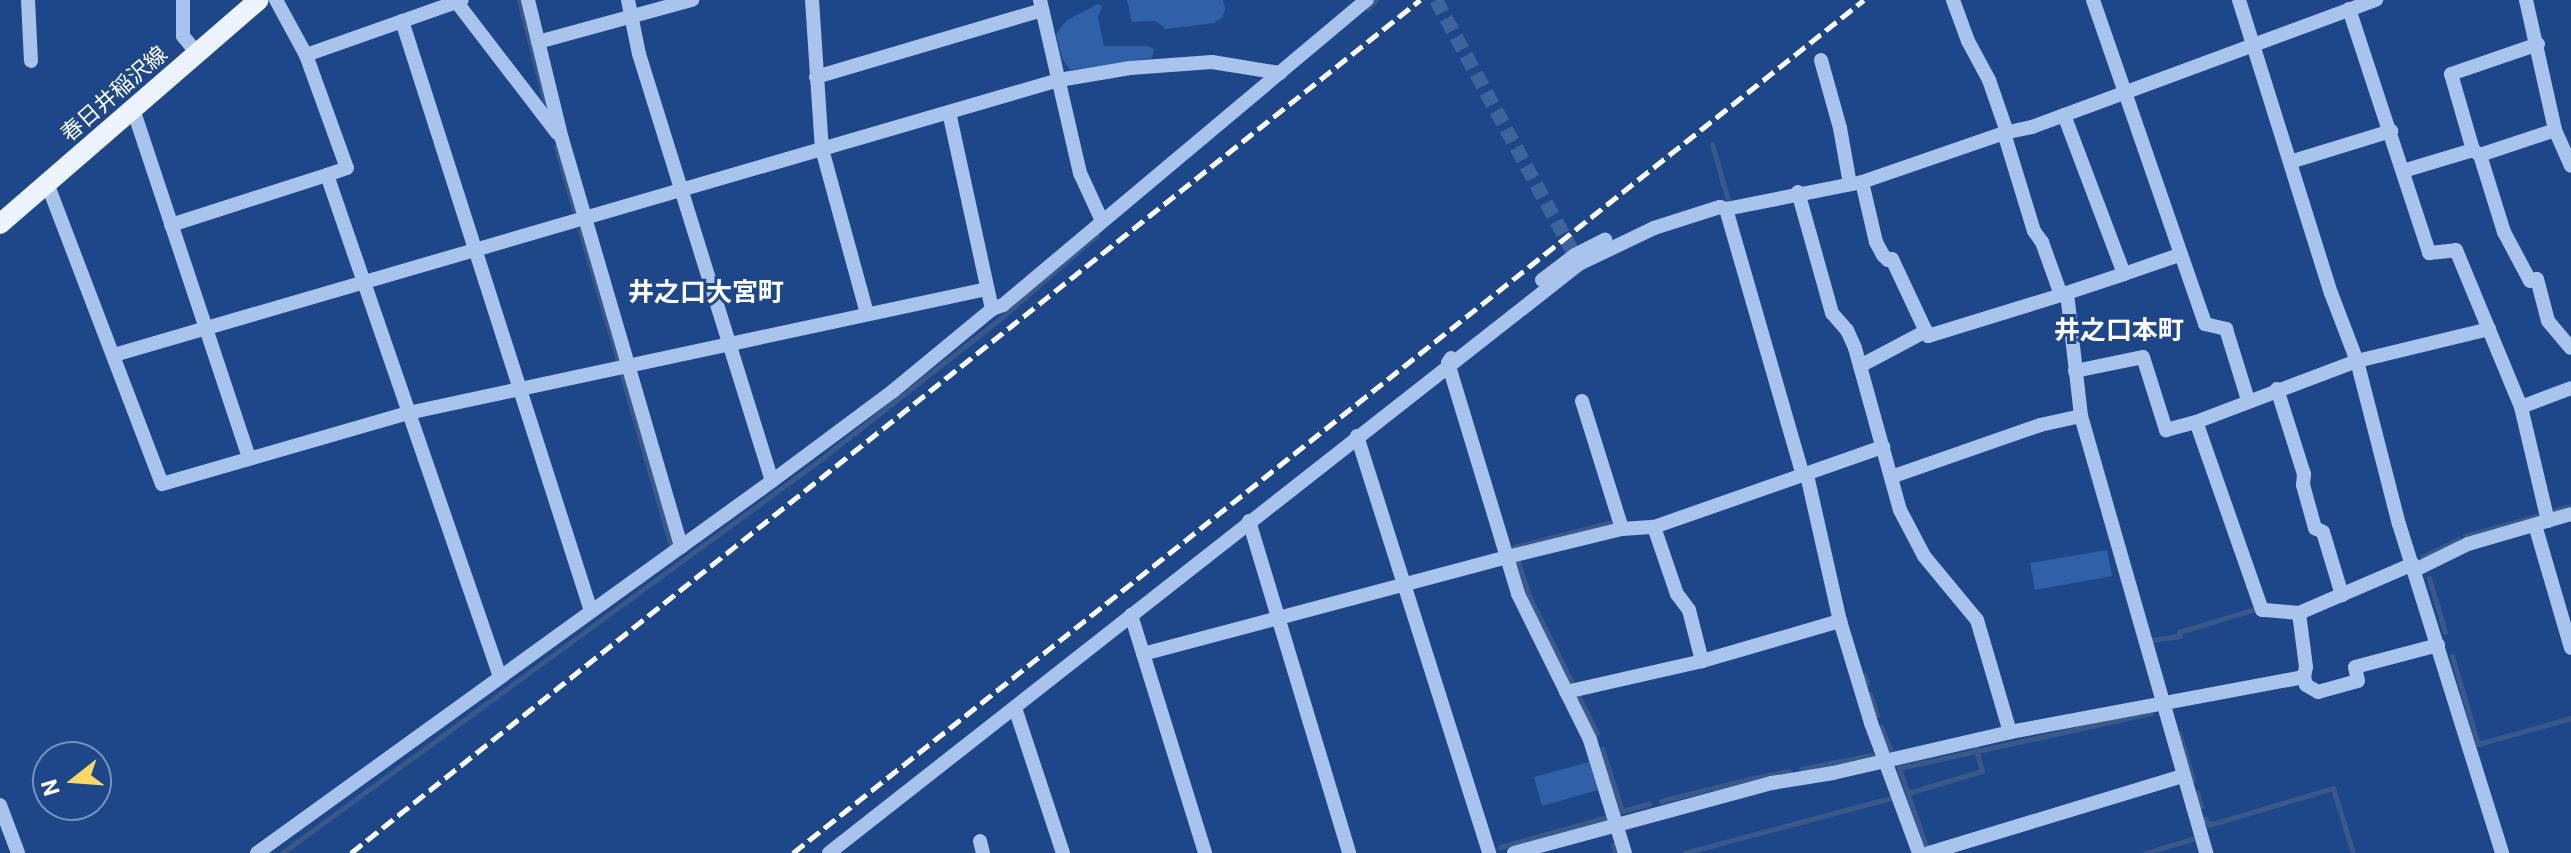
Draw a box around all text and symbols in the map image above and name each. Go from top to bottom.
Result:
street label: 春日井稲沢線 [56,41,172,147]
district label: 井之口大宮町 [628,277,784,309]
district label: 井之口本町 [2054,315,2184,347]
north arrow [32,741,112,821]
text: N [36,776,65,799]

